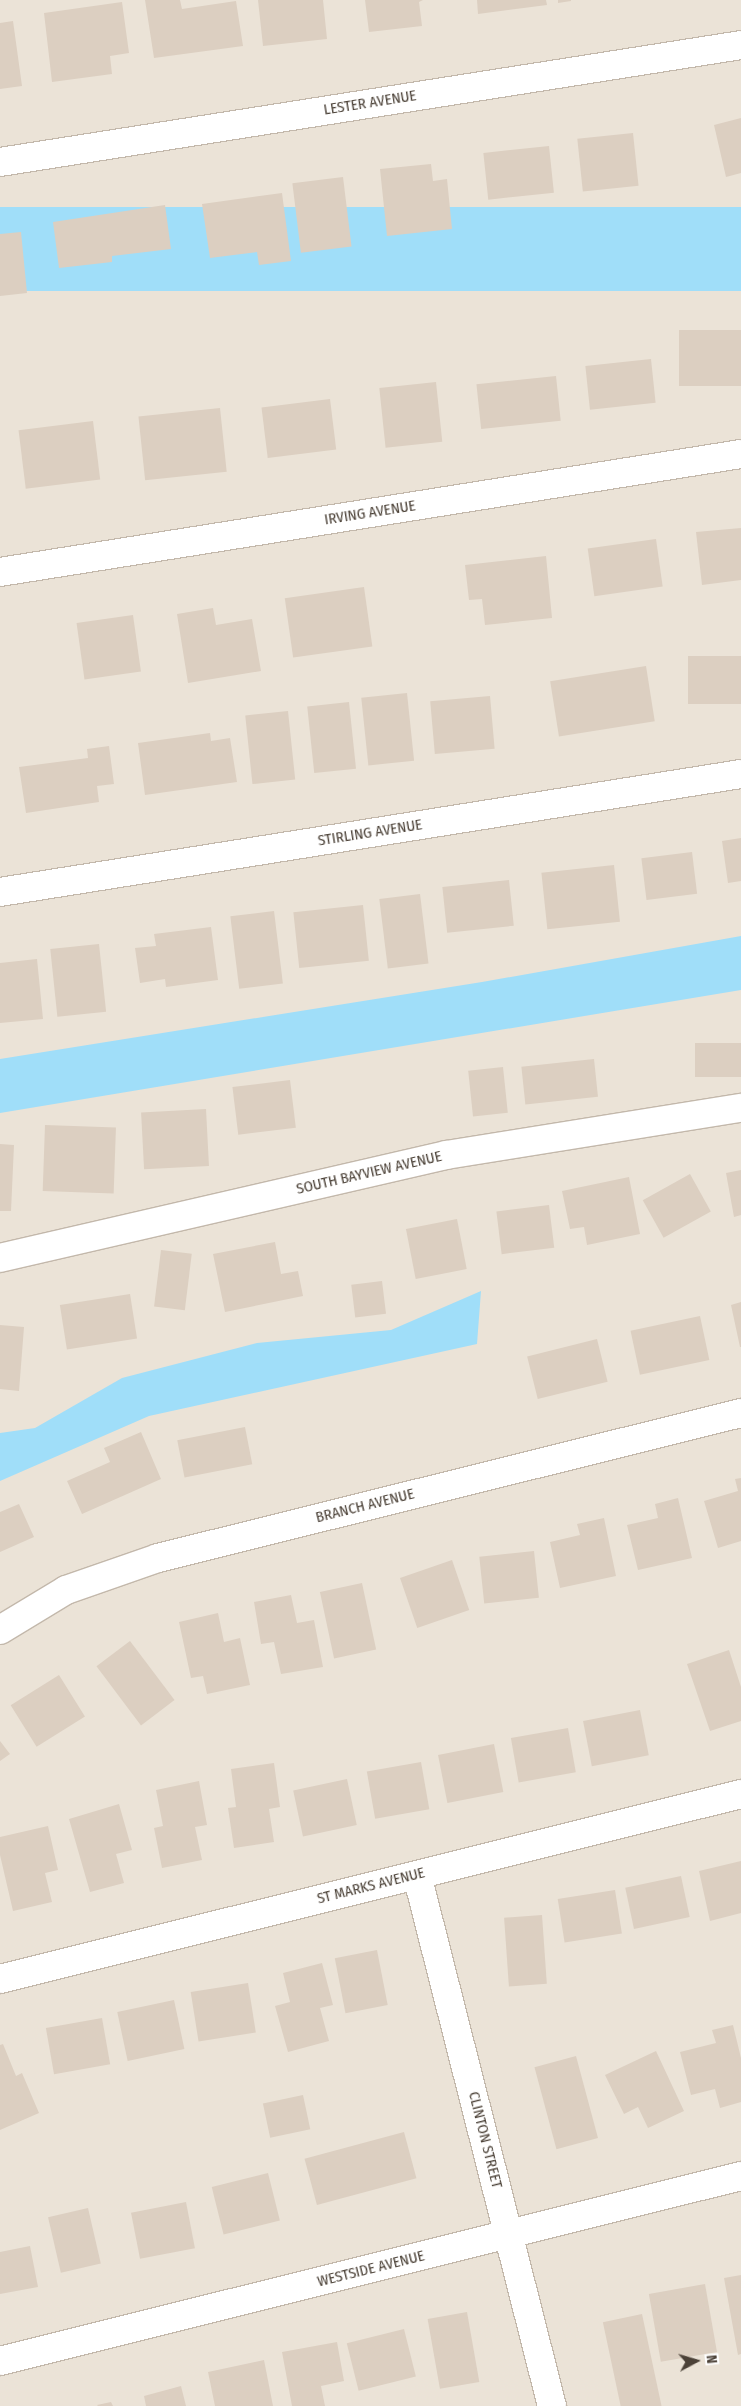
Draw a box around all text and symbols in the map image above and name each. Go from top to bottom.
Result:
street label: LESTER AVENUE [322,87,418,119]
street label: IRVING AVENUE [323,497,417,529]
street label: STIRLING AVENUE [317,816,423,850]
street label: SOUTH BAYVIEW AVENUE [295,1148,443,1198]
street label: BRANCH AVENUE [314,1485,416,1527]
street label: ST MARKS AVENUE [315,1864,427,1908]
street label: CLINTON STREET [464,2090,506,2190]
street label: WESTSIDE AVENUE [316,2247,426,2291]
north arrow [671,2336,721,2386]
text: N [703,2354,720,2364]

